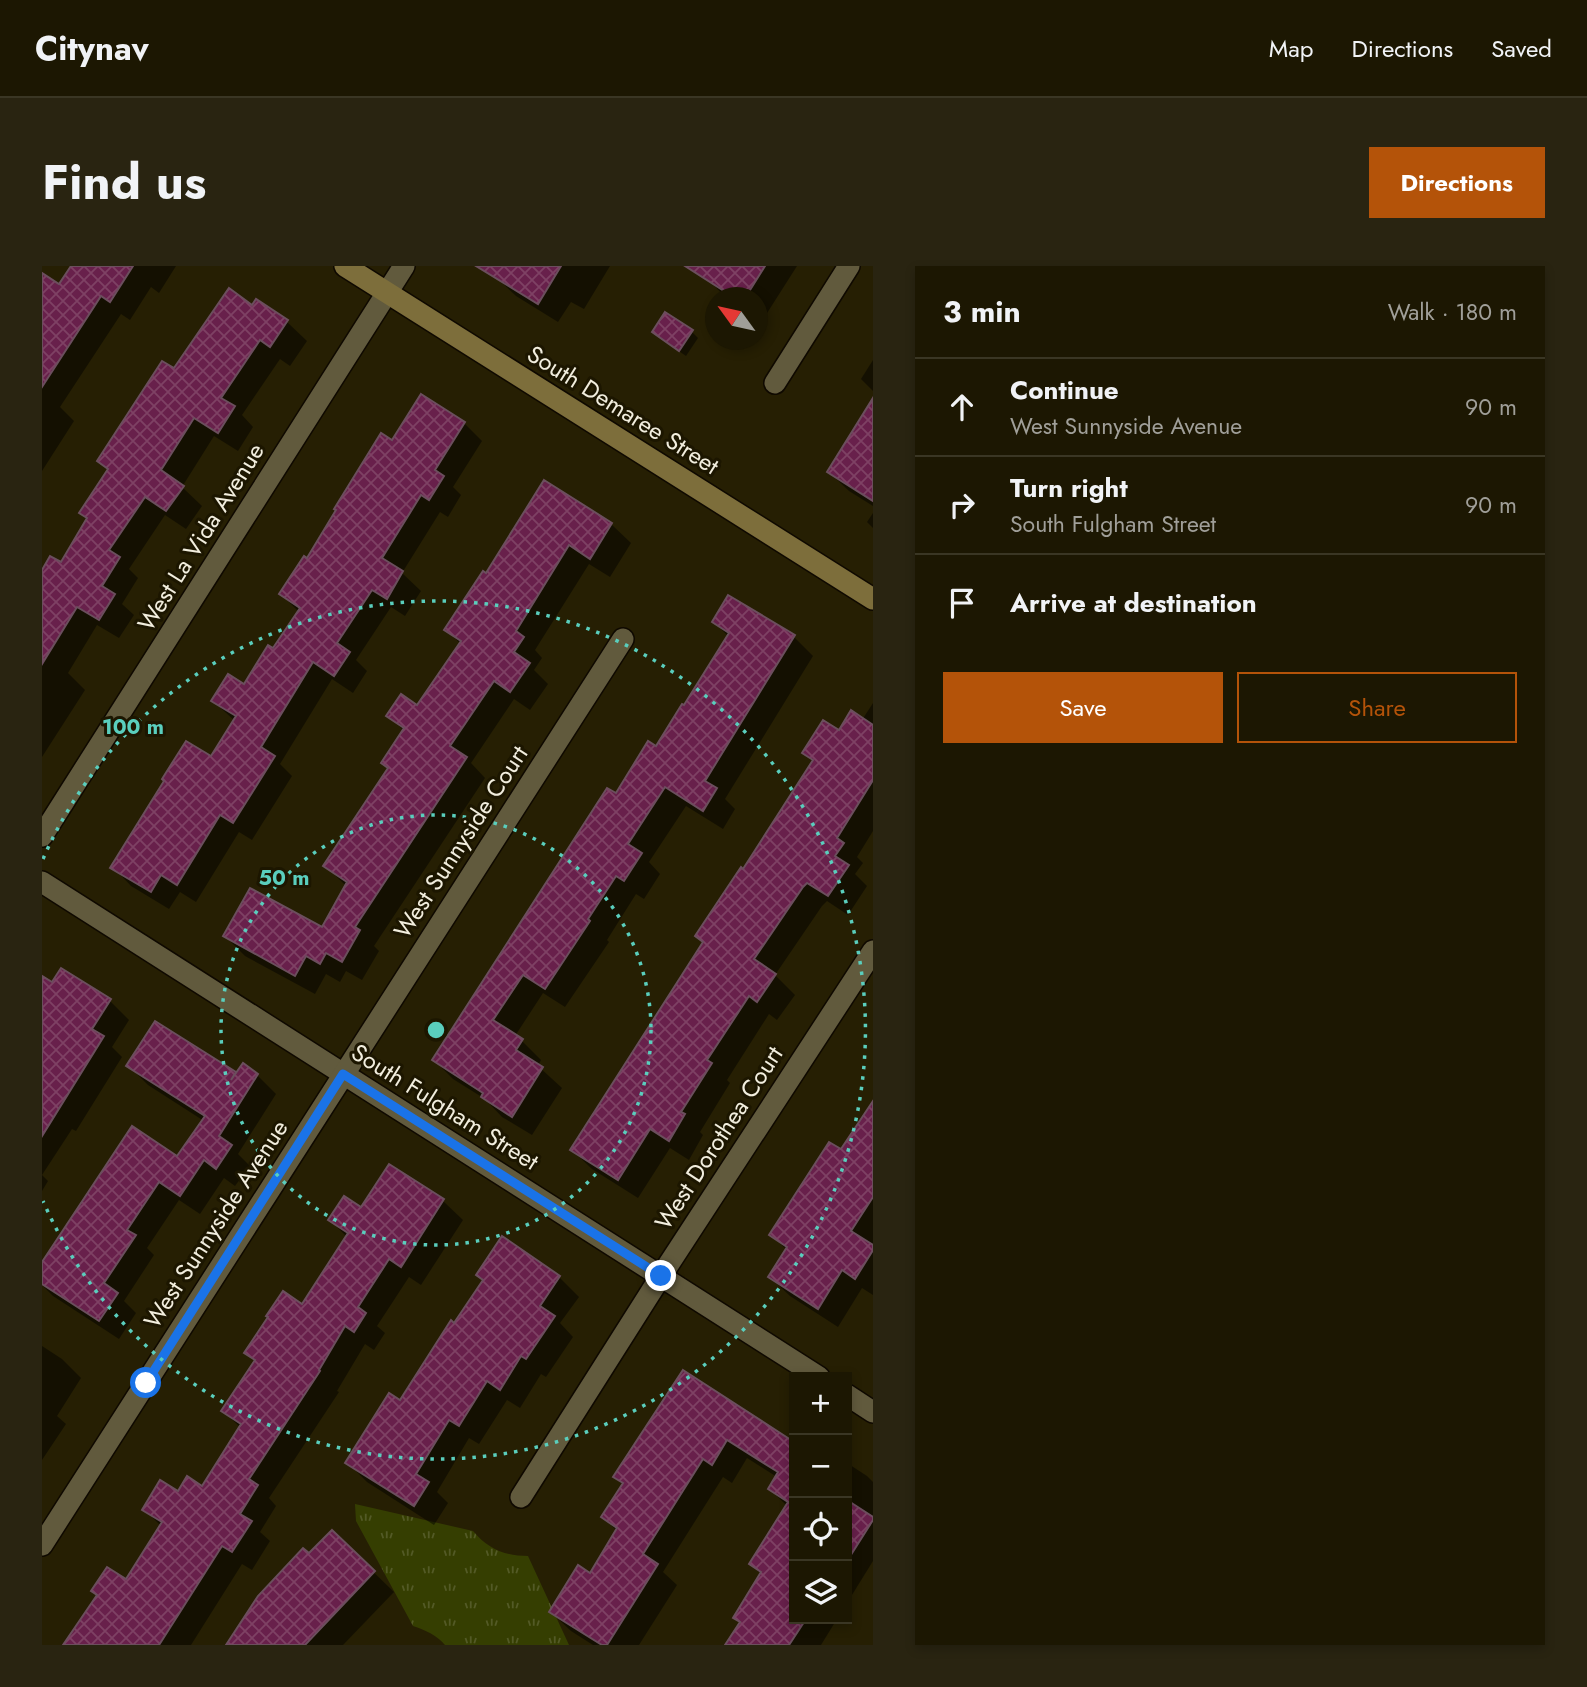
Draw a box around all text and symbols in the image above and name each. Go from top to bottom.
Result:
text: Citynav [35,25,149,72]
text: Map [1269,31,1314,66]
text: Directions [1352,31,1453,66]
text: Saved [1491,31,1552,66]
text: Find us [42,147,206,217]
button: Directions [1369,147,1545,218]
north arrow [705,287,768,350]
text: 3 min [943,290,1021,333]
text: Walk · 180 m [1388,295,1517,329]
street label: South Demaree Street [521,336,726,483]
text: Continue [1010,371,1119,409]
icon: ahead [943,388,981,426]
text: 90 m [1465,390,1517,424]
text: West Sunnyside Avenue [1010,409,1242,443]
street label: West La Vida Avenue [129,436,273,637]
text: Turn right [1010,469,1128,507]
icon: right [943,486,981,524]
text: 90 m [1465,488,1517,522]
text: South Fulgham Street [1010,507,1216,541]
icon: arrive [943,584,981,622]
text: Arrive at destination [1010,584,1257,622]
button: Save [943,672,1223,743]
button: Share [1237,672,1517,743]
text: 100 m [102,712,164,742]
street label: West Sunnyside Court [385,738,536,945]
text: 50 m [259,863,309,893]
centre of rings [424,1018,448,1042]
street label: South Fulgham Street [345,1035,546,1179]
street label: West Dorothea Court [646,1039,791,1237]
street label: West Sunnyside Avenue [135,1113,296,1335]
route end [645,1260,676,1291]
route start [130,1367,161,1398]
map controls [789,1372,852,1624]
button: + [789,1372,852,1435]
button: − [789,1435,852,1498]
button: locate [789,1498,852,1561]
button: layers [789,1561,852,1624]

